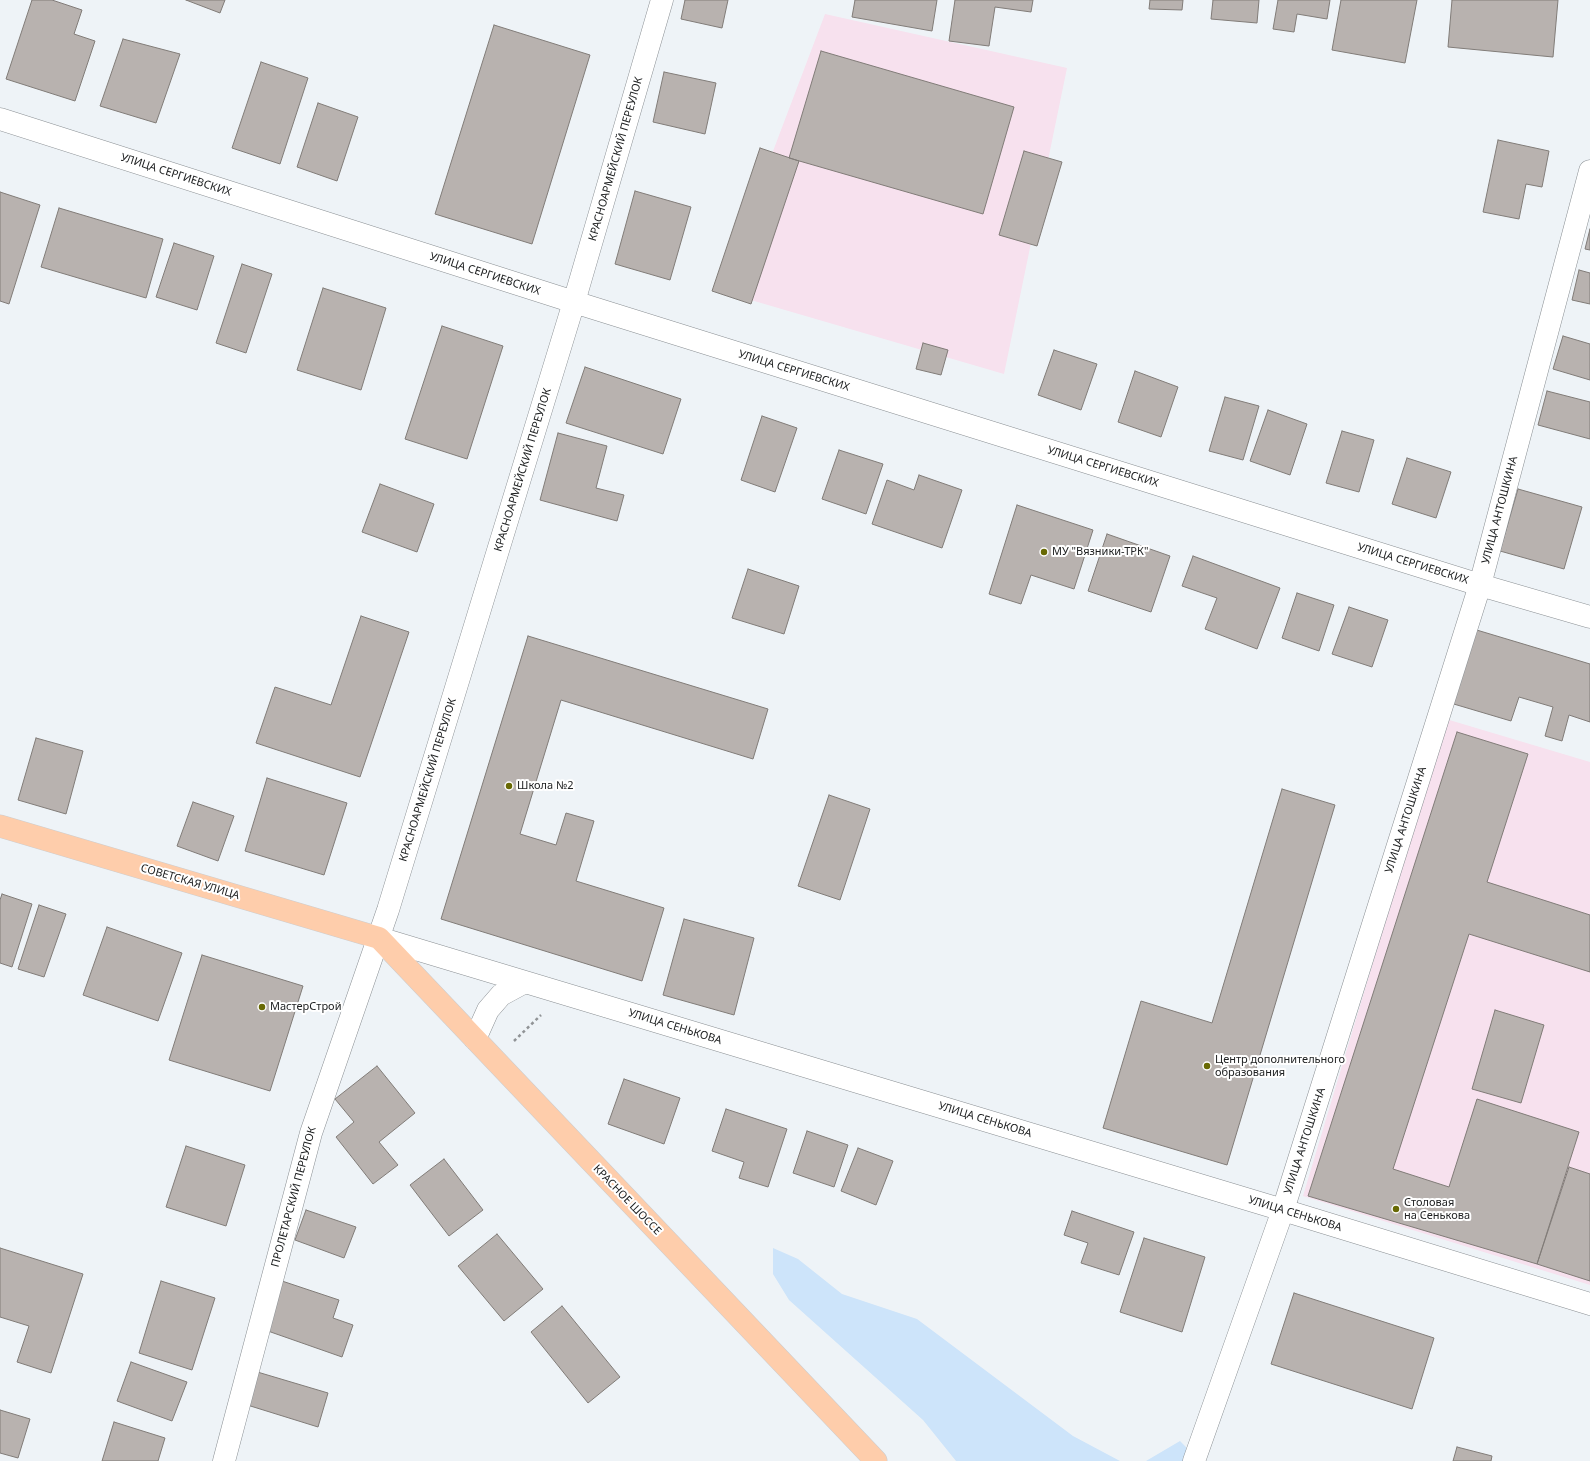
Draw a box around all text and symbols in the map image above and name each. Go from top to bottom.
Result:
street label: КРАСНОАРМЕЙСКИЙ ПЕРЕУЛОК [586,75,646,243]
street label: УЛИЦА СЕРГИЕВСКИХ [119,151,233,199]
street label: УЛИЦА СЕРГИЕВСКИХ [428,250,542,298]
street label: УЛИЦА СЕРГИЕВСКИХ [737,348,851,394]
street label: КРАСНОАРМЕЙСКИЙ ПЕРЕУЛОК [492,387,554,553]
street label: УЛИЦА СЕРГИЕВСКИХ [1046,444,1160,490]
street label: УЛИЦА АНТОШКИНА [1479,455,1521,565]
street label: УЛИЦА СЕРГИЕВСКИХ [1356,541,1470,587]
place label: МУ "Вязники-ТРК" [1052,545,1149,559]
marker: МУ "Вязники-ТРК" [1039,547,1049,557]
street label: КРАСНОАРМЕЙСКИЙ ПЕРЕУЛОК [397,697,459,863]
street label: УЛИЦА АНТОШКИНА [1383,765,1429,875]
place label: Школа №2 [517,779,573,793]
marker: Школа №2 [504,781,514,791]
street label: СОВЕТСКАЯ УЛИЦА [139,862,241,902]
place label: МастерСтрой [270,1000,341,1014]
marker: МастерСтрой [257,1002,267,1012]
street label: УЛИЦА СЕНЬКОВА [627,1007,723,1047]
place label: Центр дополнительного образования [1215,1053,1345,1079]
marker: Центр дополнительного образования [1202,1061,1212,1071]
street label: УЛИЦА АНТОШКИНА [1282,1086,1328,1196]
street label: УЛИЦА СЕНЬКОВА [937,1100,1033,1140]
street label: ПРОЛЕТАРСКИЙ ПЕРЕУЛОК [269,1125,319,1269]
street label: КРАСНОЕ ШОССЕ [590,1162,664,1238]
street label: УЛИЦА СЕНЬКОВА [1247,1194,1343,1234]
place label: Столовая на Сенькова [1404,1196,1470,1222]
marker: Столовая на Сенькова [1391,1204,1401,1214]

